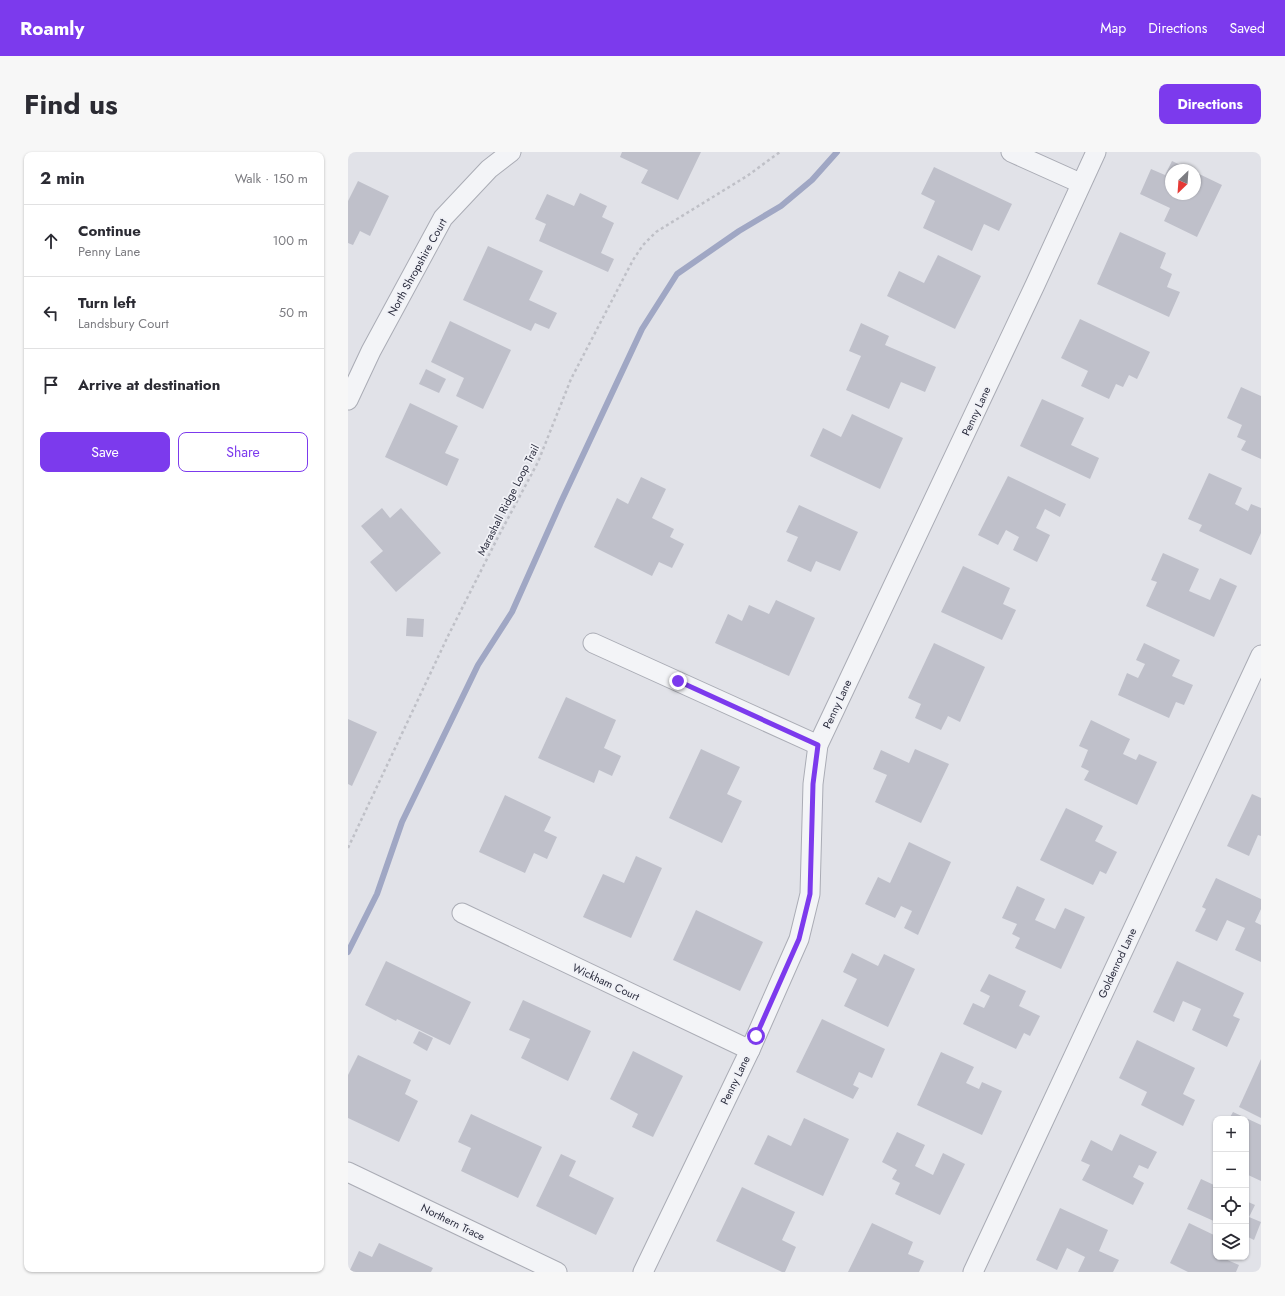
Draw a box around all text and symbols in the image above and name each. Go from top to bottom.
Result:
text: Roamly [20,15,84,42]
text: Map [1100,18,1126,38]
text: Directions [1148,18,1208,38]
text: Saved [1230,18,1265,38]
text: Find us [24,84,118,125]
button: Directions [1159,84,1261,124]
north arrow [1165,164,1201,200]
text: 2 min [40,166,85,190]
text: Walk · 150 m [235,169,308,188]
street label: North Shropshire Court [384,215,451,319]
text: Continue [78,220,141,242]
icon: ahead [40,230,62,252]
text: 100 m [273,231,308,250]
text: Penny Lane [78,242,140,261]
text: Turn left [78,292,136,314]
icon: left [40,302,62,324]
text: 50 m [279,303,308,322]
text: Landsbury Court [78,314,169,333]
icon: arrive [40,374,62,396]
text: Arrive at destination [78,374,220,396]
street label: Penny Lane [958,383,995,438]
button: Save [40,432,170,472]
button: Share [178,432,308,472]
street label: Marashall Ridge Loop Trail [473,442,543,558]
route end [669,672,687,690]
street label: Penny Lane [819,676,856,731]
street label: Goldenrod Lane [1094,925,1140,1001]
street label: Wickham Court [570,959,643,1005]
route start [747,1027,765,1045]
street label: Penny Lane [716,1053,754,1107]
map controls [1213,1116,1249,1260]
button: + [1213,1116,1249,1152]
button: − [1213,1152,1249,1188]
button: locate [1213,1188,1249,1224]
street label: Northern Trace [418,1200,488,1245]
button: layers [1213,1224,1249,1260]

